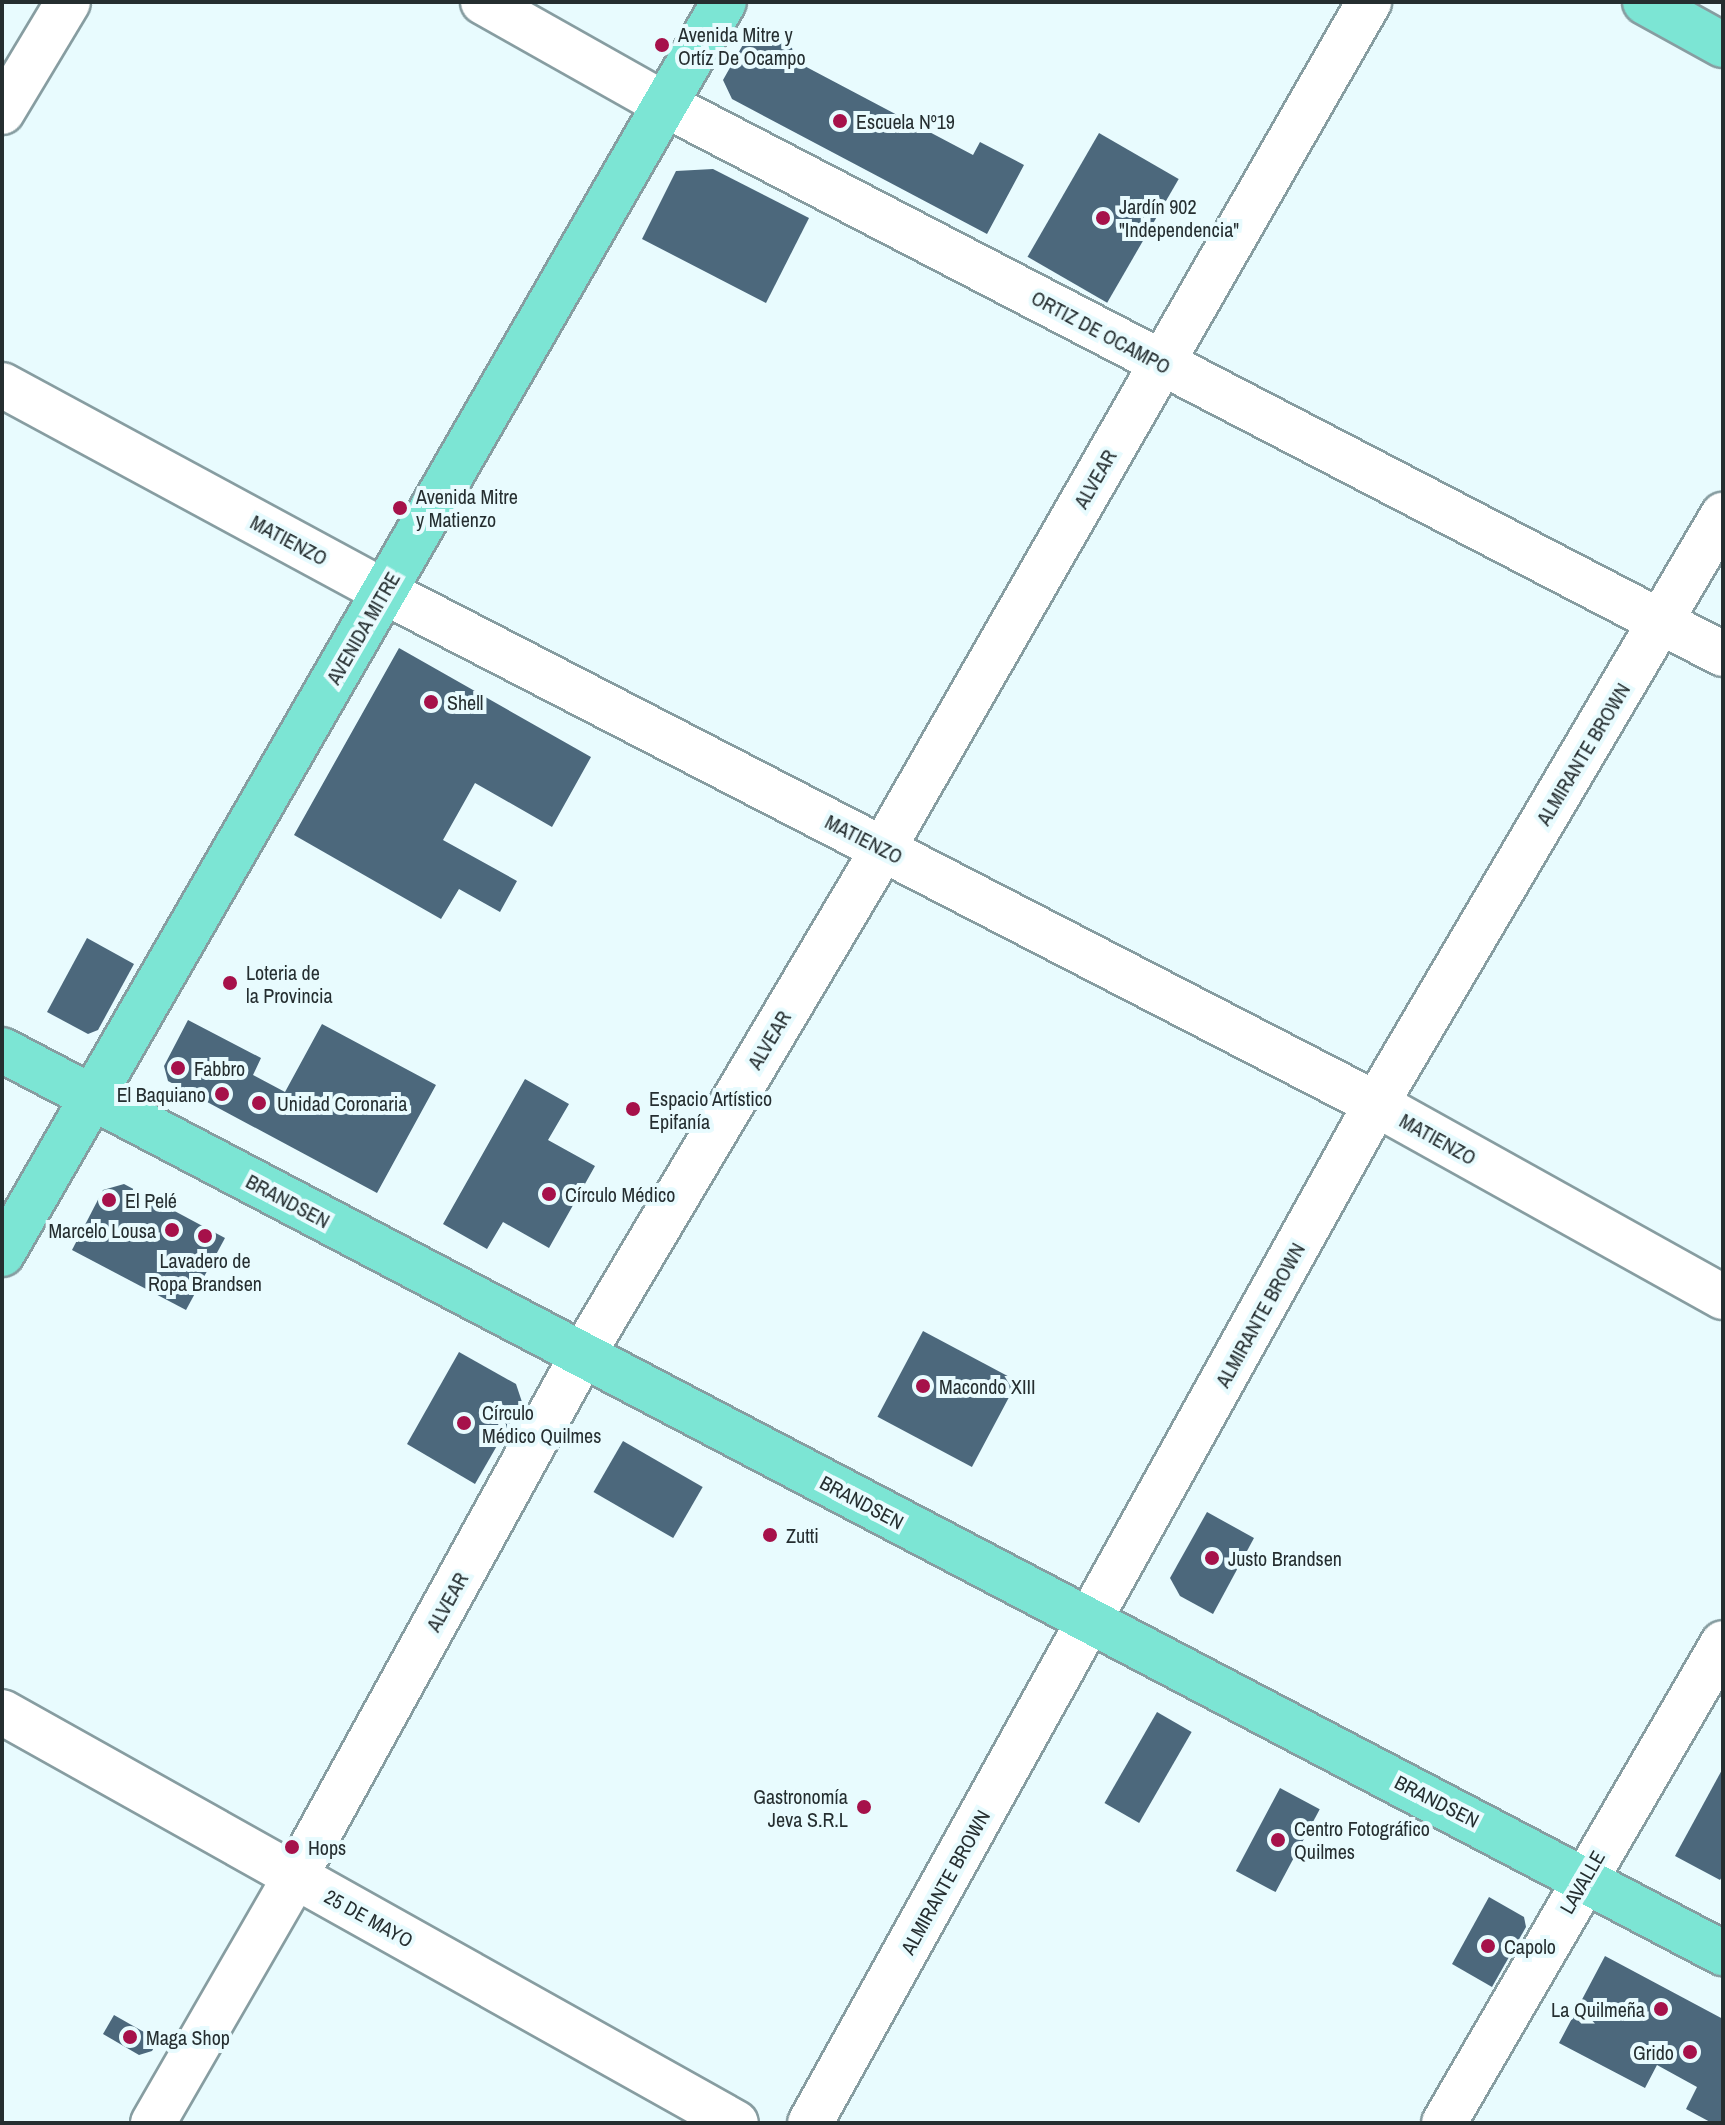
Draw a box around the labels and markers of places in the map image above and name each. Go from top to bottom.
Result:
place label: Avenida Mitre y Ortíz De Ocampo [678,22,806,69]
marker: Avenida Mitre y Ortíz De Ocampo [653,36,671,54]
place label: Escuela Nº19 [856,109,955,133]
marker: Escuela Nº19 [831,112,849,130]
place label: Jardín 902 "Independencia" [1119,194,1239,241]
marker: Jardín 902 "Independencia" [1094,209,1112,227]
place label: Avenida Mitre y Matienzo [416,484,518,531]
marker: Avenida Mitre y Matienzo [391,499,409,517]
place label: Shell [447,690,483,714]
marker: Shell [422,693,440,711]
place label: Loteria de la Provincia [246,960,333,1007]
marker: Loteria de la Provincia [221,974,239,992]
place label: Fabbro [194,1056,245,1080]
marker: Fabbro [169,1059,187,1077]
place label: El Baquiano [117,1082,206,1106]
marker: El Baquiano [213,1085,231,1103]
place label: Espacio Artístico Epifanía [649,1086,773,1133]
place label: Unidad Coronaria [277,1091,407,1115]
marker: Unidad Coronaria [248,1092,270,1114]
marker: Espacio Artístico Epifanía [624,1100,642,1118]
place label: Círculo Médico [565,1182,675,1206]
marker: Círculo Médico [540,1185,558,1203]
place label: El Pelé [125,1188,177,1212]
marker: El Pelé [100,1191,118,1209]
place label: Marcelo Lousa [48,1218,156,1242]
marker: Marcelo Lousa [163,1221,181,1239]
marker: Lavadero de Ropa Brandsen [196,1227,214,1245]
place label: Lavadero de Ropa Brandsen [148,1248,262,1295]
place label: Macondo XIII [939,1374,1036,1398]
marker: Macondo XIII [914,1377,932,1395]
place label: Círculo Médico Quilmes [482,1400,601,1447]
marker: Círculo Médico Quilmes [453,1412,475,1434]
place label: Zutti [786,1523,819,1547]
marker: Zutti [761,1526,779,1544]
place label: Justo Brandsen [1228,1546,1342,1570]
marker: Justo Brandsen [1203,1549,1221,1567]
place label: Gastronomía Jeva S.R.L [753,1784,848,1831]
marker: Gastronomía Jeva S.R.L [855,1798,873,1816]
place label: Centro Fotográfico Quilmes [1294,1816,1430,1863]
marker: Centro Fotográfico Quilmes [1269,1831,1287,1849]
place label: Hops [308,1835,346,1859]
marker: Hops [283,1838,301,1856]
place label: Capolo [1504,1934,1556,1958]
marker: Capolo [1479,1937,1497,1955]
place label: La Quilmeña [1551,1997,1645,2021]
marker: La Quilmeña [1652,2000,1670,2018]
place label: Maga Shop [146,2025,230,2049]
marker: Maga Shop [121,2028,139,2046]
place label: Grido [1633,2040,1674,2064]
marker: Grido [1681,2043,1699,2061]

